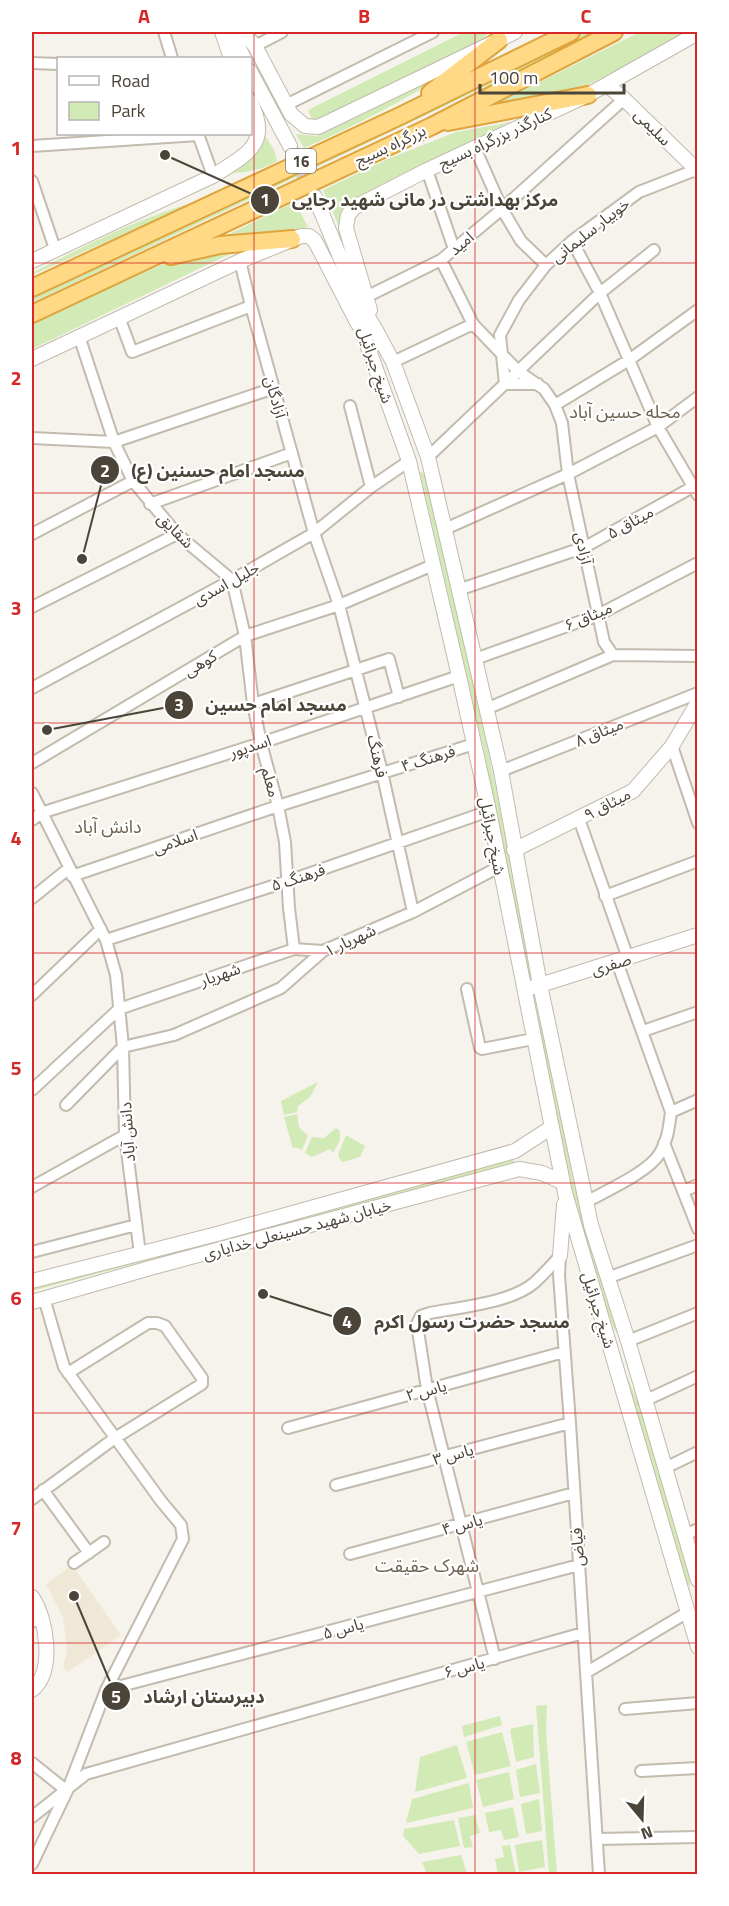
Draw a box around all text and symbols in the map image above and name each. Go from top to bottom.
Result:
text: A [138,0,150,31]
text: B [358,0,370,31]
text: C [581,0,592,31]
legend [57,57,252,135]
scale bar [480,57,624,95]
text: 100 m [489,64,538,91]
text: Road [111,67,150,94]
text: Park [111,97,146,124]
street label: کنارگذر بزرگراه بسیج [434,101,557,176]
street label: سلیمی [629,103,677,151]
street label: بزرگراه بسیج [350,118,430,173]
text: 1 [10,132,22,163]
road number: 16 [286,149,316,173]
callout: مرکز بهداشتی در مانی شهید رجایی [250,182,570,218]
text: 1 [260,186,270,213]
text: مرکز بهداشتی در مانی شهید رجایی [292,186,558,213]
street label: خوبیار سلیمانی [545,191,635,269]
street label: امید [443,225,479,261]
street label: شیخ جبرائیل [351,324,400,407]
text: 2 [10,362,22,393]
street label: آزادگان [259,373,294,422]
district label: محله حسین آباد [569,398,681,425]
callout: مسجد امام حسنین (ع) [90,452,317,488]
text: 2 [100,457,110,484]
text: مسجد امام حسنین (ع) [131,457,305,484]
street label: میثاق ۵ [602,499,658,545]
street label: شقایق [152,506,200,554]
street label: آزادی [569,529,599,568]
street label: جلیل اسدی [189,555,263,611]
text: 3 [10,592,22,623]
street label: میثاق ۶ [560,595,616,637]
street label: کوهی [179,643,222,682]
callout: مسجد امام حسین [164,687,359,723]
text: 3 [174,691,184,718]
text: مسجد امام حسین [205,691,347,718]
street label: میثاق ۸ [571,711,627,753]
street label: اسدپور [225,728,274,764]
street label: فرهنگ [361,732,395,780]
street label: فرهنگ ۴ [398,738,458,778]
street label: معلم [254,764,287,800]
street label: میثاق ۹ [579,782,635,826]
street label: شیخ جبرائیل [473,795,512,877]
district label: دانش آباد [74,813,142,840]
text: 4 [10,822,22,853]
street label: اسلامی [149,822,201,860]
street label: فرهنگ ۵ [268,857,328,897]
street label: شهریار ۱ [320,918,380,962]
street label: صفری [588,947,634,981]
street label: شهریار [195,956,244,992]
text: 5 [10,1052,22,1083]
street label: دانش آباد [113,1101,141,1163]
street label: خیابان شهید حسینعلی خدایاری [200,1192,394,1266]
street label: شیخ جبرائیل [575,1269,622,1352]
text: 6 [10,1282,22,1313]
callout: مسجد حضرت رسول اکرم [332,1303,582,1339]
text: 4 [342,1308,352,1335]
text: مسجد حضرت رسول اکرم [374,1308,570,1335]
street label: یاس ۲ [403,1373,449,1407]
street label: یاس ۳ [430,1437,476,1471]
street label: یاس ۴ [439,1507,485,1541]
text: 7 [10,1512,22,1543]
street label: فیاض [564,1527,590,1567]
district label: شهرک حقیقت [375,1552,479,1579]
street label: یاس ۵ [320,1611,366,1645]
street label: یاس ۶ [441,1650,487,1684]
callout: دبیرستان ارشاد [101,1678,277,1714]
text: 5 [111,1683,121,1710]
text: دبیرستان ارشاد [143,1683,265,1710]
text: 8 [10,1742,22,1773]
north arrow [612,1789,672,1849]
text: N [638,1820,656,1846]

